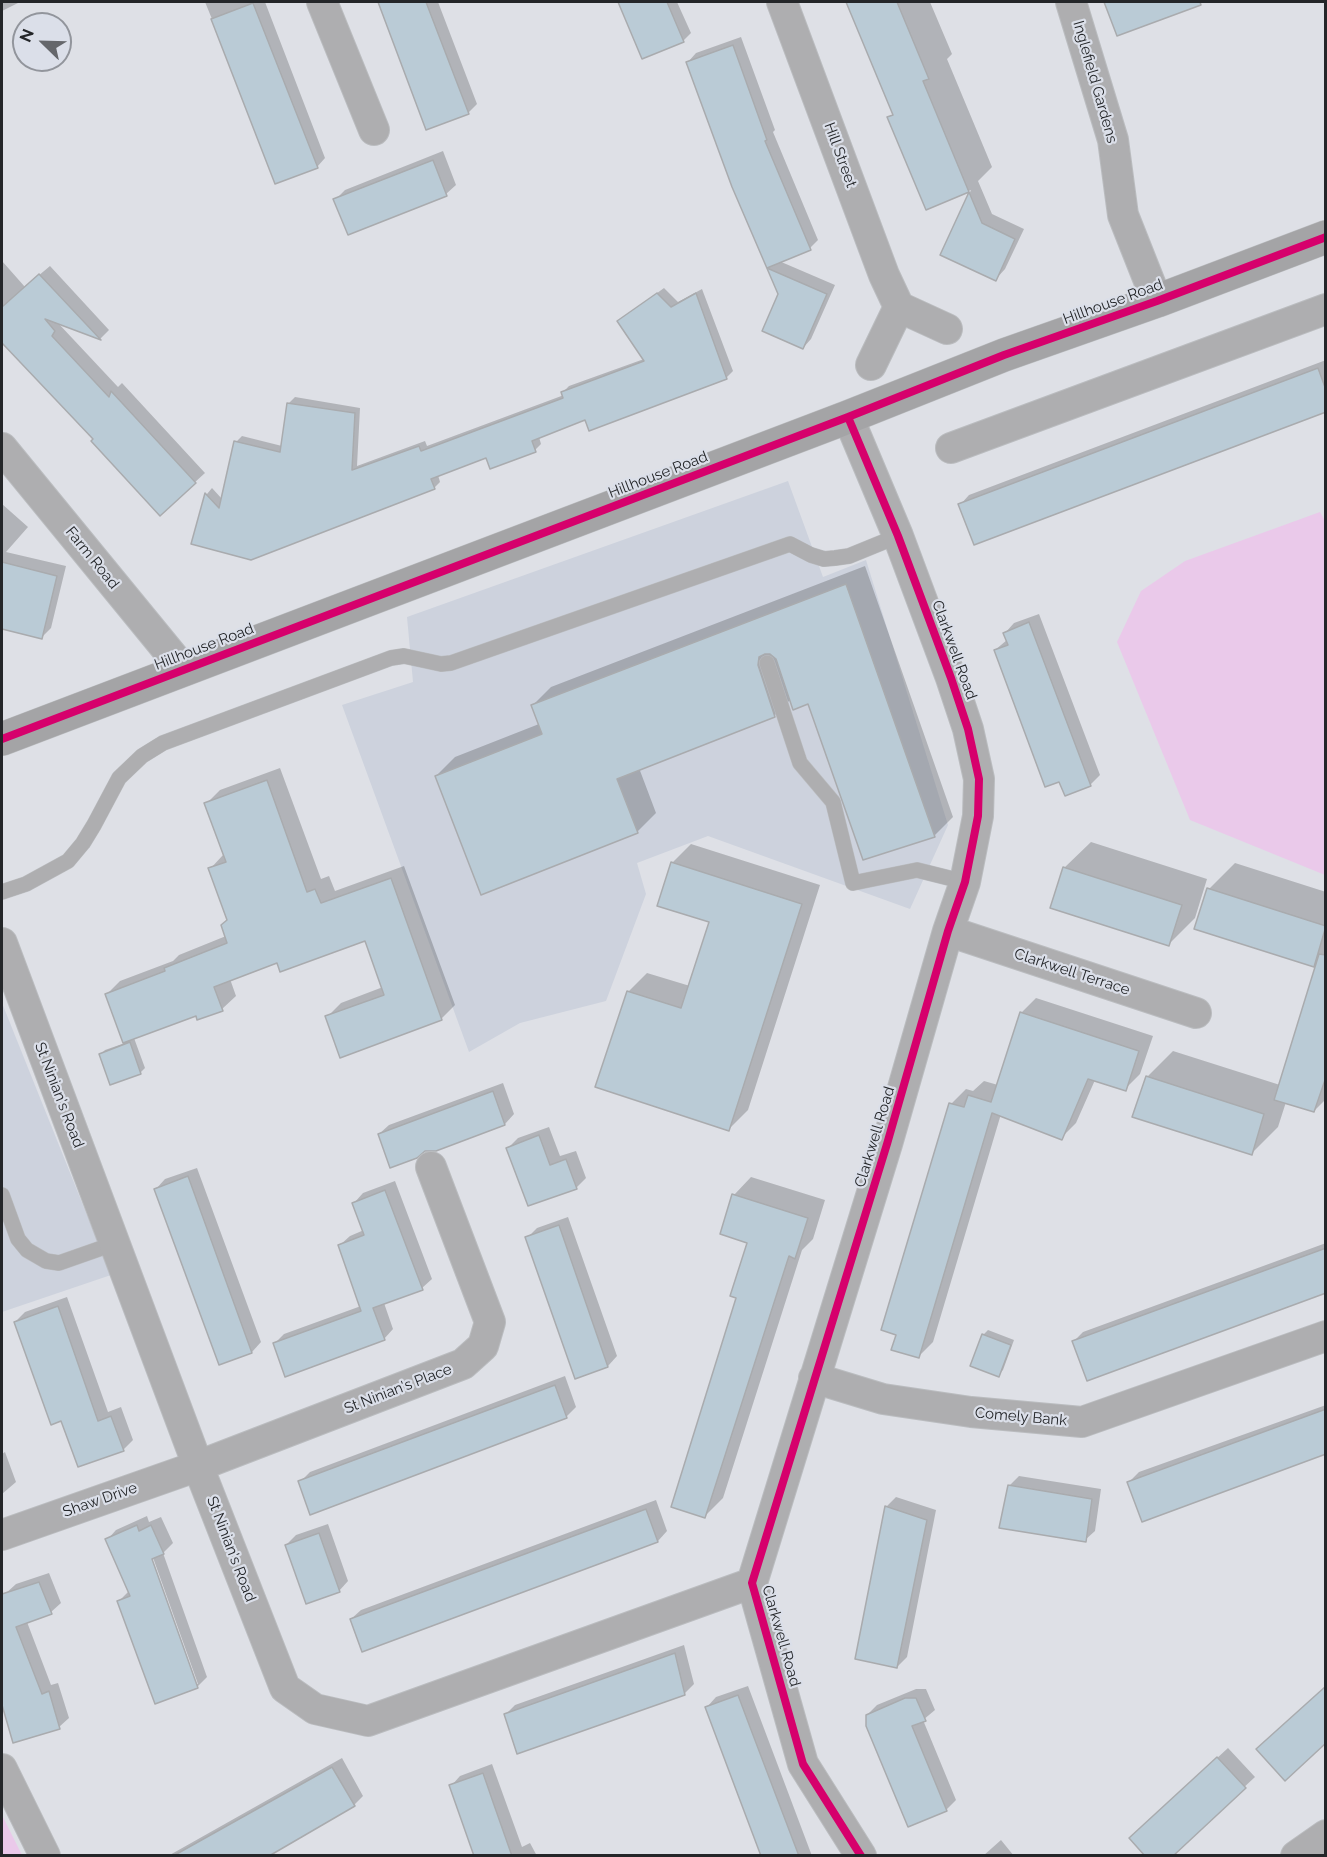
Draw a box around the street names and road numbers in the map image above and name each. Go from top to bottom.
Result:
street label: Inglefield Gardens [1069,19,1121,145]
street label: Hill Street [820,120,860,190]
street label: Hillhouse Road [1061,276,1165,328]
street label: Hillhouse Road [606,448,710,502]
street label: Farm Road [61,523,123,593]
street label: Clarkwell Road [928,598,980,702]
street label: Hillhouse Road [152,620,256,674]
street label: Clarkwell Terrace [1012,945,1132,999]
street label: St Ninian's Road [31,1040,87,1150]
street label: Clarkwell Road [851,1084,899,1190]
street label: St Ninian's Place [342,1360,454,1418]
street label: Comely Bank [974,1404,1068,1430]
street label: Shaw Drive [60,1479,140,1521]
street label: St Ninian's Road [203,1494,259,1604]
street label: Clarkwell Road [758,1583,804,1689]

